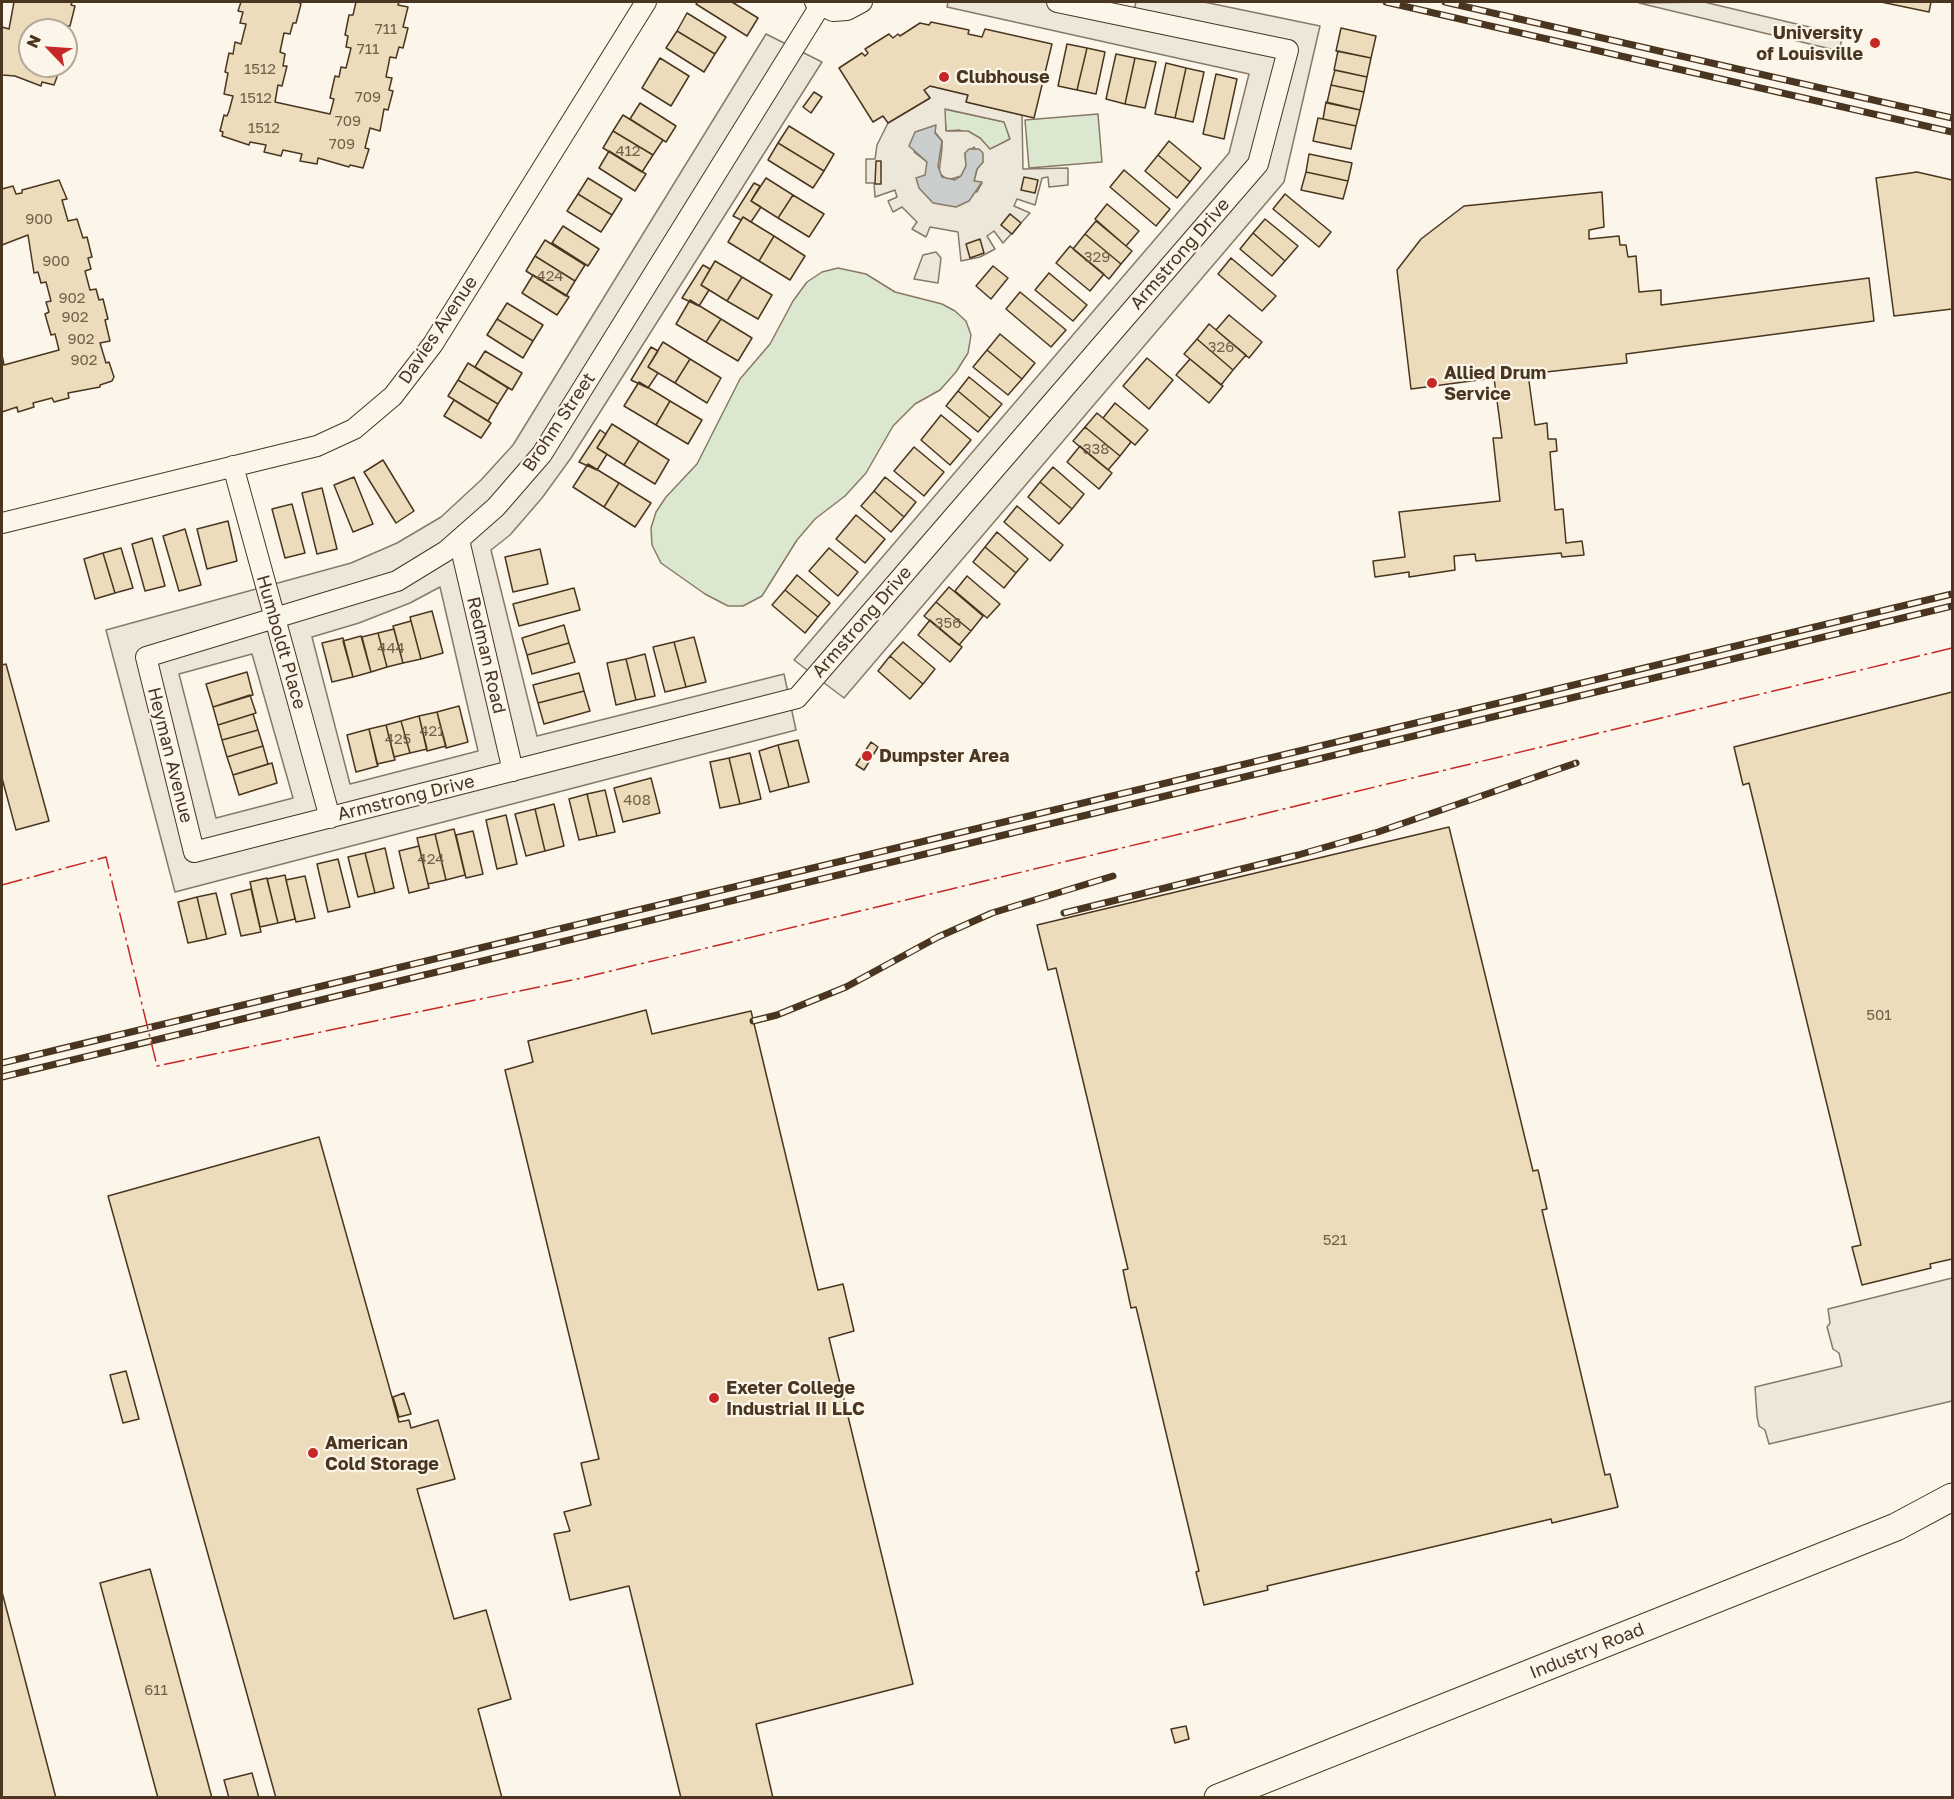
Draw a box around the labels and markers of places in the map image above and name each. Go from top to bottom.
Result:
place label: University of Louisville [1756,22,1863,64]
marker: University of Louisville [1868,36,1882,50]
place label: Clubhouse [956,66,1050,88]
marker: Clubhouse [937,70,951,84]
place label: Allied Drum Service [1444,362,1546,404]
marker: Allied Drum Service [1425,376,1439,390]
place label: Dumpster Area [879,745,1009,767]
marker: Dumpster Area [860,749,874,763]
place label: Exeter College Industrial II LLC [726,1377,865,1420]
marker: Exeter College Industrial II LLC [707,1391,721,1405]
place label: American Cold Storage [325,1432,439,1474]
marker: American Cold Storage [306,1446,320,1460]

